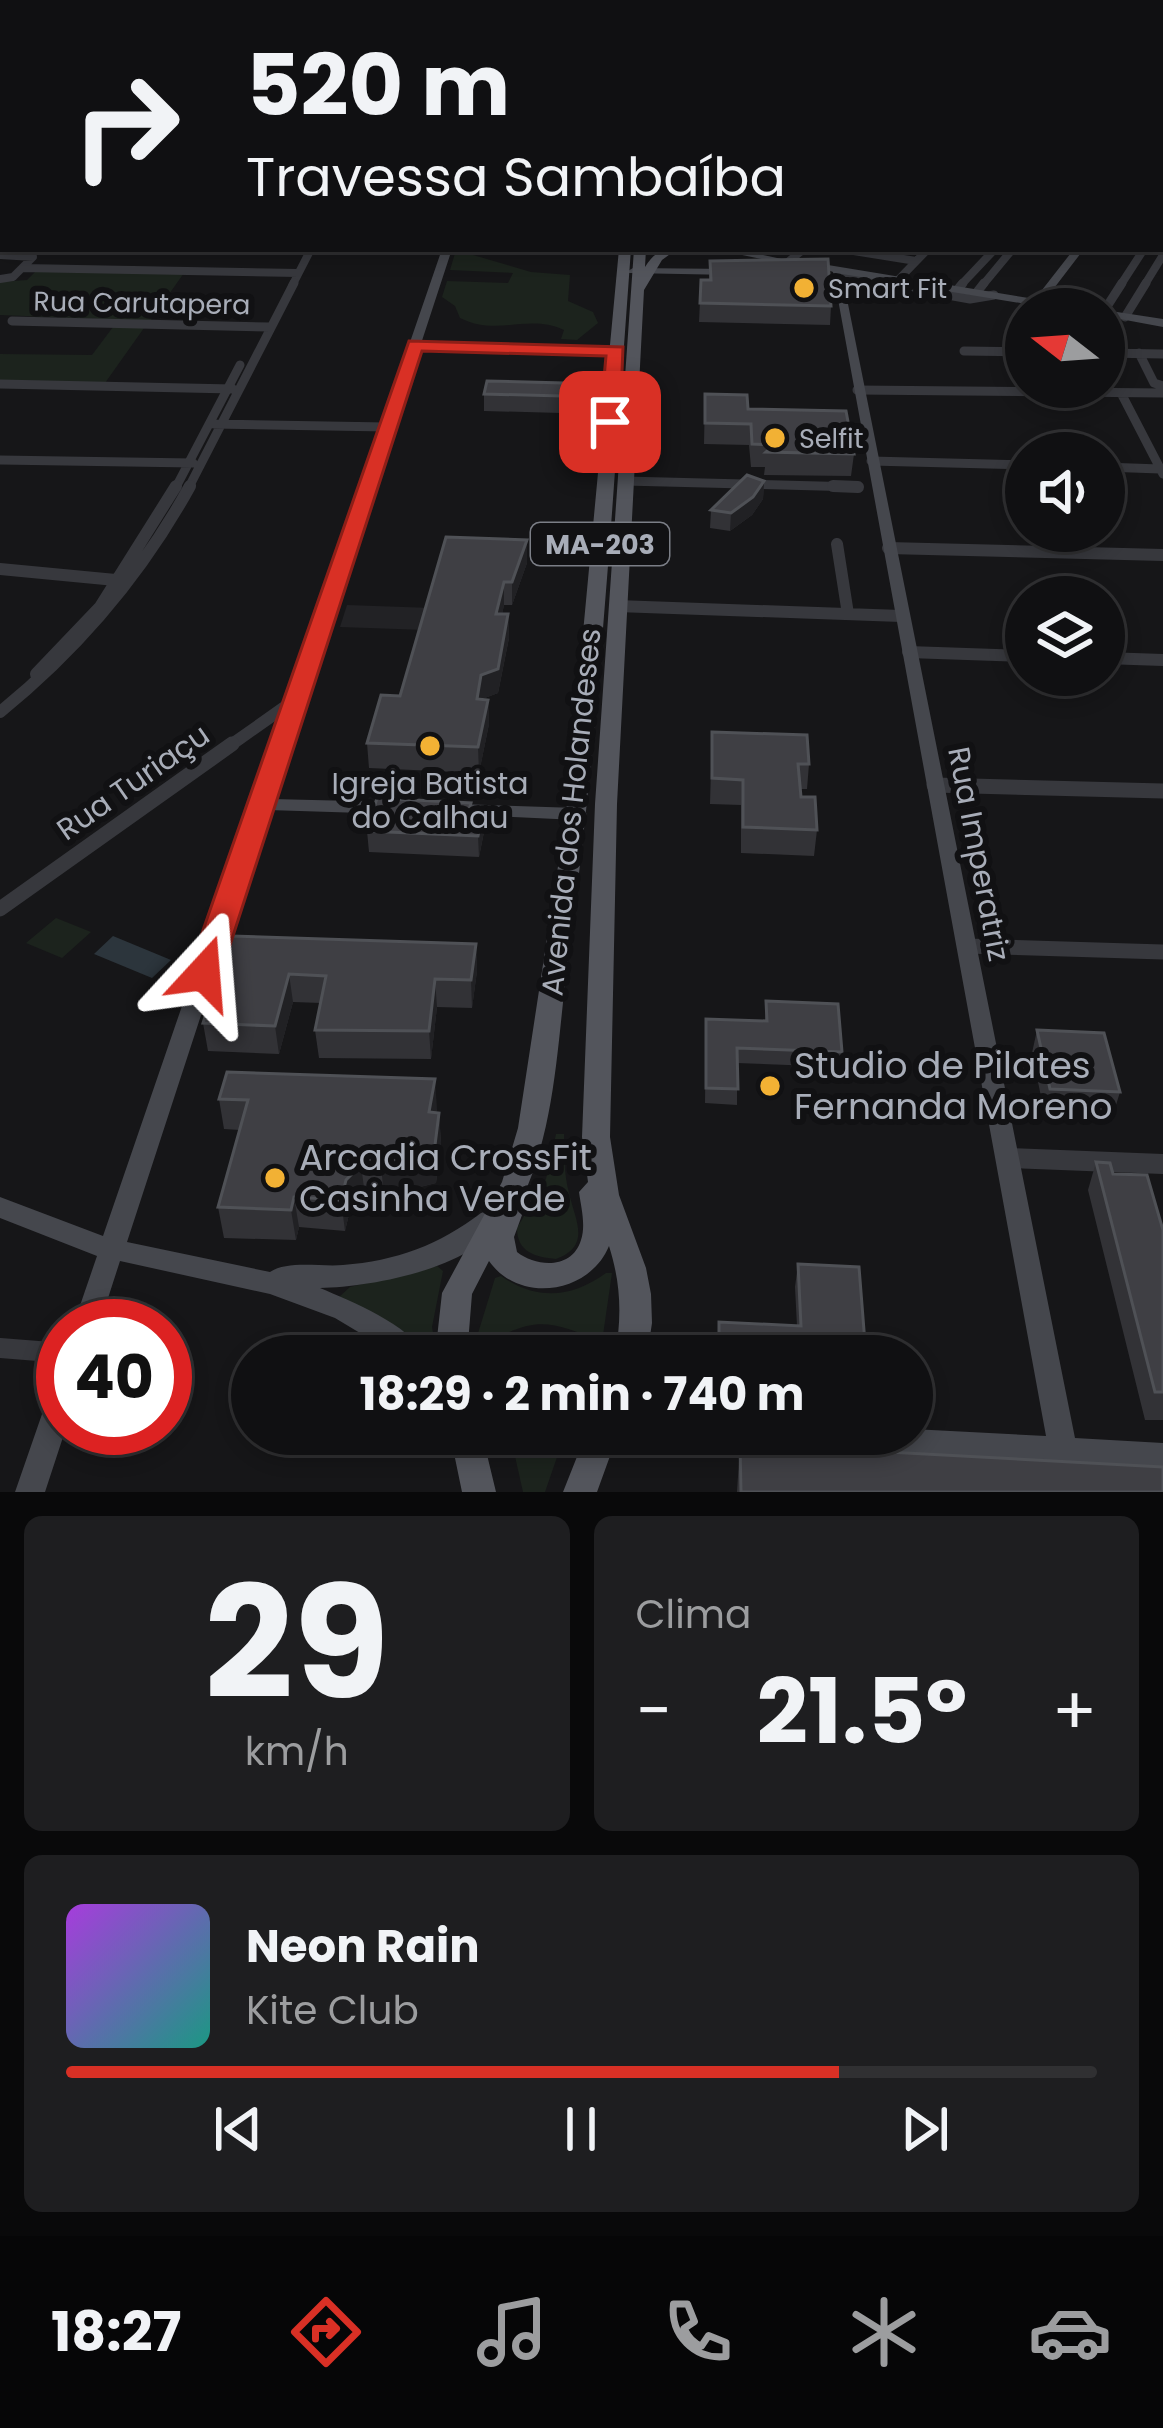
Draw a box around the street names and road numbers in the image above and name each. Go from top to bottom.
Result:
street label: Rua Carutapera [33,283,251,323]
road number: MA-203 [531,523,669,565]
street label: Avenida dos Holandeses [530,626,612,998]
street label: Rua Turiaçu [48,714,218,850]
street label: Rua Imperatriz [937,743,1021,965]

